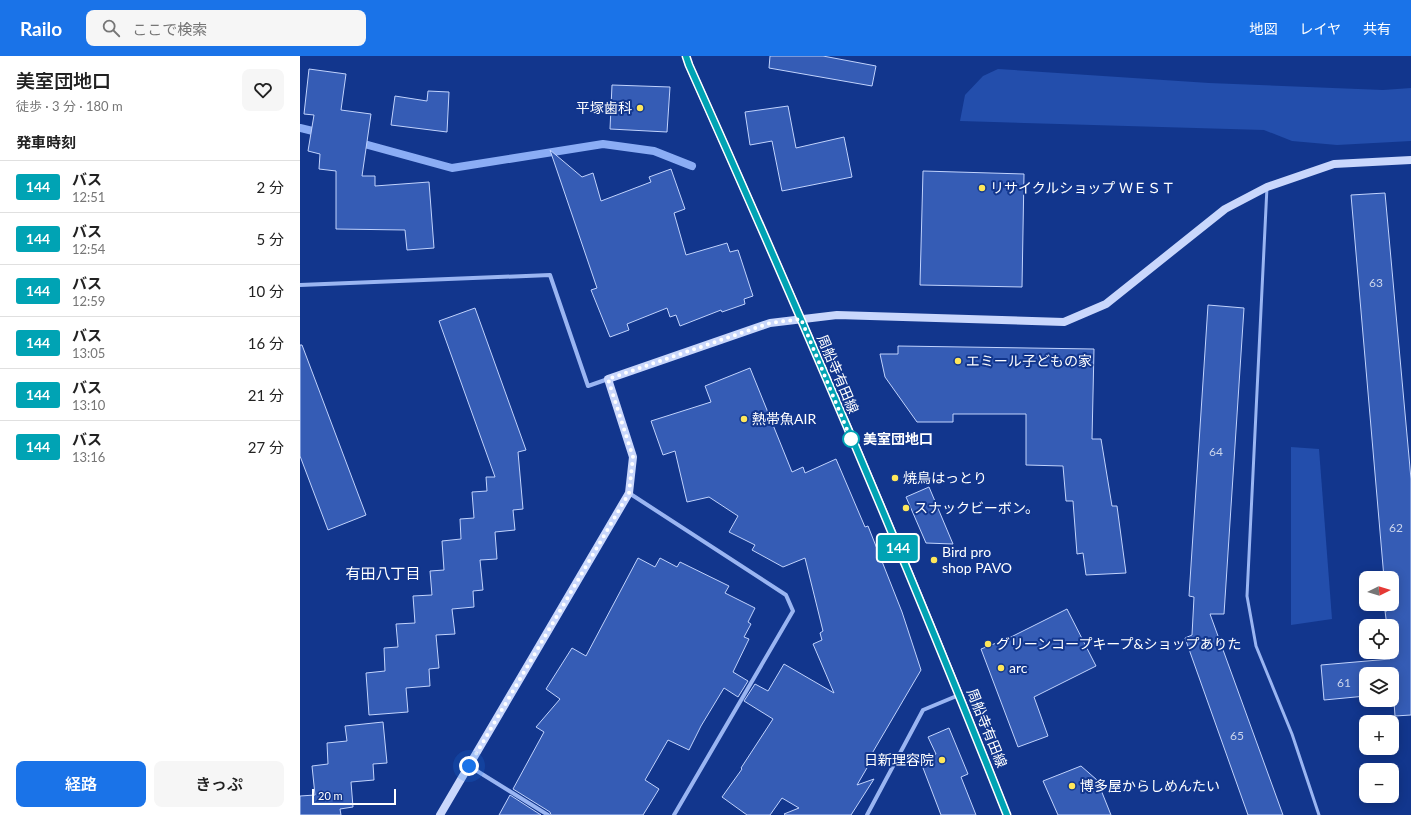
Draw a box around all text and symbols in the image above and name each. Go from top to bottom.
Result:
search box [86,10,366,46]
text: Railo [20,17,62,40]
icon: search [100,17,122,39]
text: ここで検索 [132,20,207,38]
text: 地図 [1249,20,1277,37]
text: レイヤ [1299,20,1341,37]
text: 共有 [1363,20,1391,37]
text: 美室団地口 [16,69,111,92]
button: heart [242,69,284,111]
text: 徒歩 · 3 分 · 180 m [16,98,123,114]
place label: 平塚歯科 [576,99,632,116]
marker: 平塚歯科 [635,103,645,113]
text: 発車時刻 [16,133,76,151]
text: バス [72,170,102,188]
text: 144 [26,178,50,195]
text: 2 分 [256,178,284,196]
place label: リサイクルショップ ＷＥＳＴ [990,179,1175,196]
marker: リサイクルショップ ＷＥＳＴ [977,183,987,193]
text: 12:51 [72,189,105,205]
text: バス [72,222,102,240]
text: 144 [26,230,50,247]
text: 5 分 [256,230,284,248]
text: 12:54 [72,241,105,257]
text: バス [72,274,102,292]
house number: 63 [1369,275,1383,290]
text: 144 [26,282,50,299]
text: 10 分 [248,282,284,300]
text: 12:59 [72,293,105,309]
text: バス [72,326,102,344]
street label: 周船寺有田線 [814,332,863,416]
text: 144 [26,334,50,351]
text: 16 分 [248,334,284,352]
text: 13:05 [72,345,105,361]
place label: エミール子どもの家 [966,352,1092,369]
marker: エミール子どもの家 [953,356,963,366]
text: バス [72,378,102,396]
text: 144 [26,386,50,403]
text: 21 分 [248,386,284,404]
text: 13:10 [72,397,105,413]
place label: 熱帯魚AIR [752,410,816,427]
marker: 熱帯魚AIR [739,414,749,424]
text: バス [72,430,102,448]
marker: 美室団地口 [842,430,860,448]
place label: 美室団地口 [863,430,933,447]
text: 144 [26,438,50,455]
text: 27 分 [248,438,284,456]
house number: 64 [1209,444,1223,459]
text: 13:16 [72,449,105,465]
place label: 焼鳥はっとり [903,469,987,486]
marker: 焼鳥はっとり [890,473,900,483]
place label: スナックビーボン。 [914,499,1039,516]
marker: スナックビーボン。 [901,503,911,513]
house number: 62 [1389,520,1403,535]
line badge: 144 [875,535,921,561]
text: 144 [886,539,910,556]
place label: Bird pro shop PAVO [942,543,1012,576]
marker: Bird pro shop PAVO [929,555,939,565]
district label: 有田八丁目 [345,564,421,582]
north arrow [1359,571,1399,611]
map controls [1359,571,1399,803]
button: locate [1359,619,1399,659]
place label: グリーンコープキープ&ショップありた [996,635,1242,652]
marker: グリーンコープキープ&ショップありた [983,639,993,649]
place label: arc [1009,659,1028,676]
marker: arc [996,663,1006,673]
button: layers [1359,667,1399,707]
house number: 61 [1337,675,1351,690]
street label: 周船寺有田線 [964,686,1011,770]
button: + [1359,715,1399,755]
house number: 65 [1230,728,1244,743]
place label: 日新理容院 [864,751,934,768]
marker: 日新理容院 [937,755,947,765]
your location [459,756,479,776]
button: 経路 [16,761,146,807]
button: きっぷ [154,761,284,807]
button: − [1359,763,1399,803]
place label: 博多屋からしめんたい [1080,777,1220,794]
marker: 博多屋からしめんたい [1067,781,1077,791]
scale bar [312,787,396,806]
text: 20 m [318,789,343,802]

